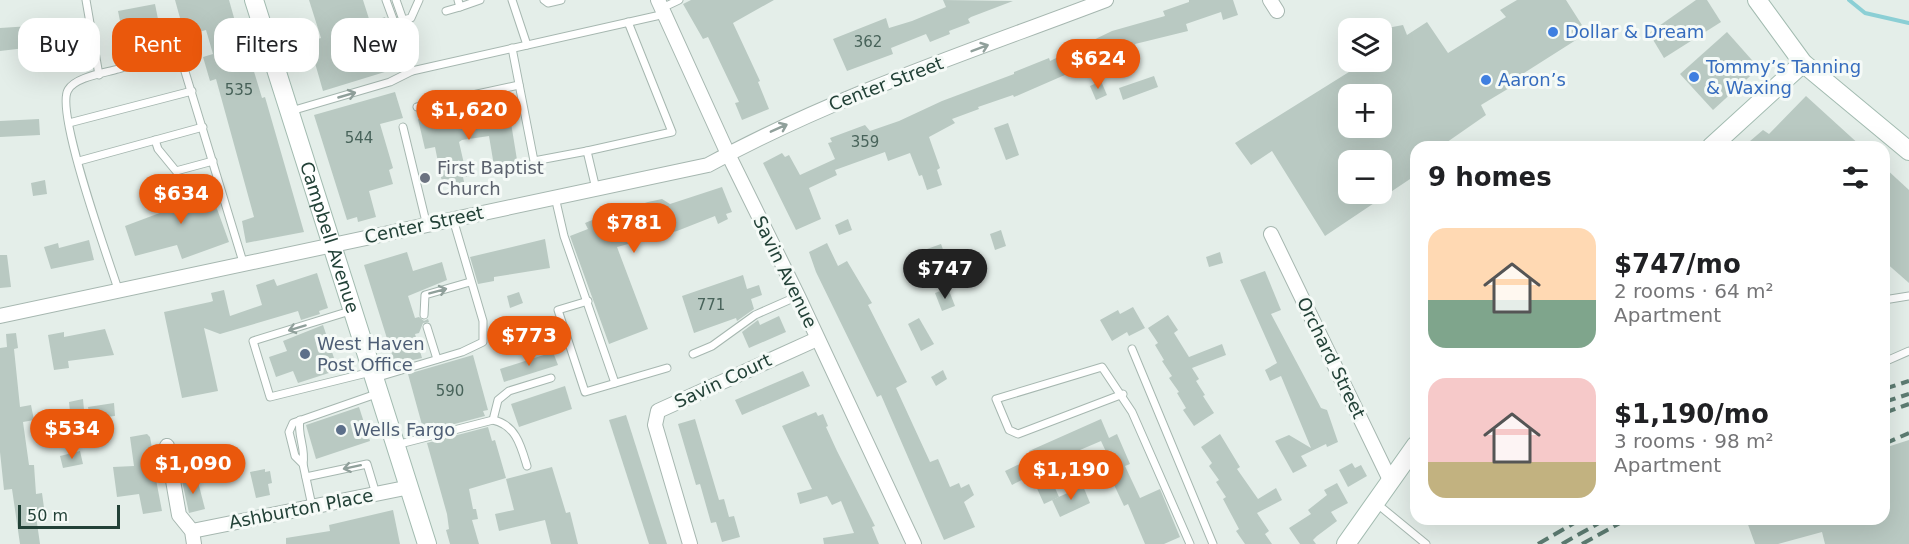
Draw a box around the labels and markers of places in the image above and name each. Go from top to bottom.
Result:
place label: Dollar & Dream [1565,21,1704,42]
marker: Dollar & Dream [1546,25,1560,39]
pin: $624 [1062,39,1134,90]
place label: Tommy’s Tanning & Waxing [1705,56,1861,98]
place label: Aaron’s [1498,69,1566,90]
marker: Tommy’s Tanning & Waxing [1687,70,1701,84]
marker: Aaron’s [1479,73,1493,87]
pin: $1,620 [420,90,518,141]
place label: First Baptist Church [437,157,544,199]
marker: First Baptist Church [418,171,432,185]
pin: $634 [145,174,217,225]
pin: $781 [598,203,670,254]
pin: $747 [909,249,981,300]
pin: $773 [493,316,565,367]
place label: West Haven Post Office [317,333,425,375]
marker: West Haven Post Office [298,347,312,361]
pin: $534 [36,409,108,460]
place label: Wells Fargo [353,419,455,440]
marker: Wells Fargo [334,423,348,437]
pin: $1,090 [144,444,242,495]
pin: $1,190 [1022,450,1120,501]

